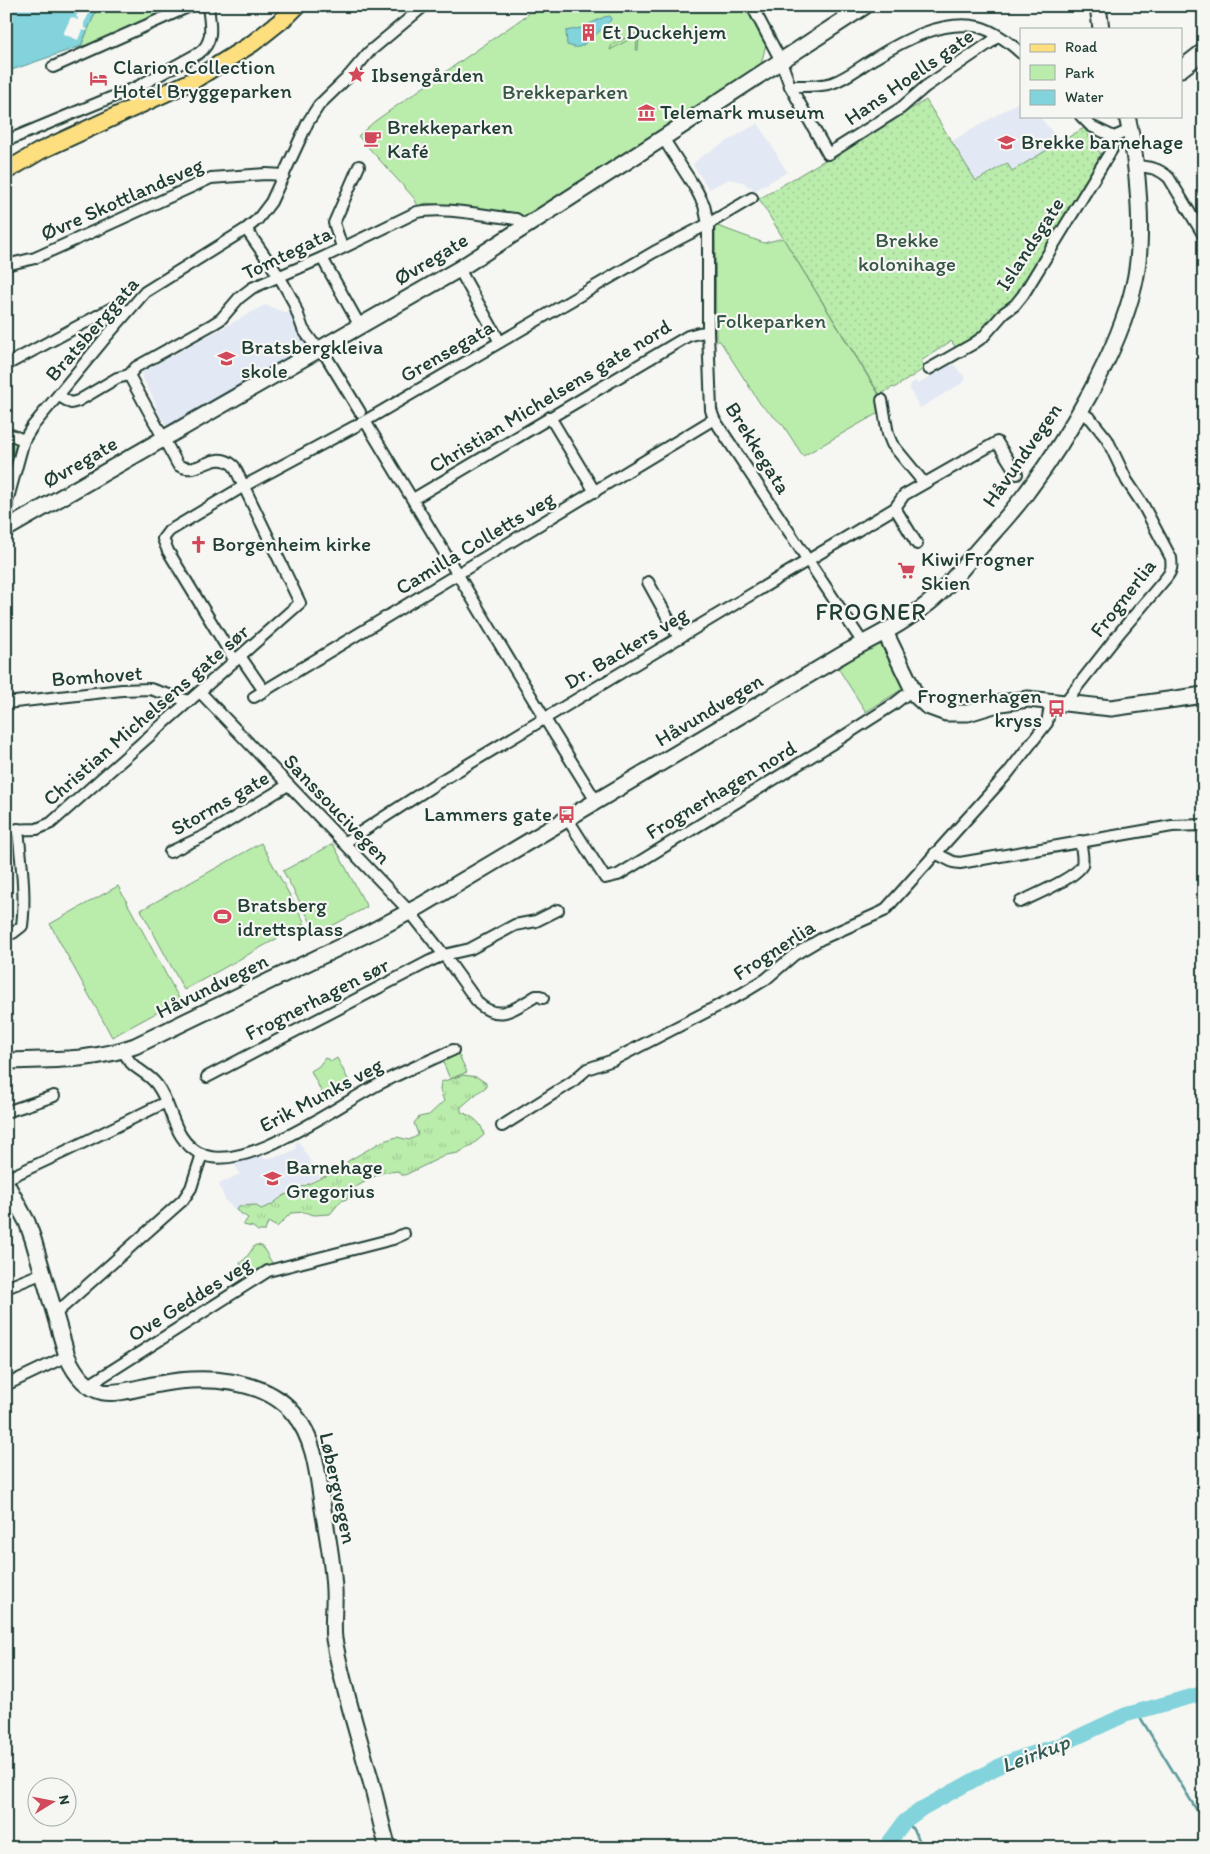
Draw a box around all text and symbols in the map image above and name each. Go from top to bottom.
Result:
place label: Et Duckehjem [602,19,727,44]
building icon: Et Duckehjem [578,22,598,42]
street label: Hans Hoells gate [839,23,978,130]
legend [1020,28,1182,118]
text: Road [1065,38,1098,56]
place label: Clarion Collection Hotel Bryggeparken [113,54,292,103]
place label: Ibsengården [371,62,484,87]
text: Park [1065,64,1095,82]
place icon: Ibsengården [347,65,367,85]
hotel icon: Clarion Collection Hotel Bryggeparken [89,69,109,89]
park label: Brekkeparken [502,79,628,104]
text: Water [1065,88,1104,106]
place label: Telemark museum [660,99,825,124]
museum icon: Telemark museum [636,102,656,122]
place label: Brekkeparken Kafé [387,114,513,163]
cafe icon: Brekkeparken Kafé [363,129,383,149]
place label: Brekke barnehage [1021,129,1183,154]
school or university icon: Brekke barnehage [997,132,1017,152]
street label: Øvre Skottlandsveg [37,151,207,246]
street label: Islandsgate [990,192,1069,295]
street label: Tomtegata [238,220,336,285]
street label: Øvregate [389,227,472,290]
park label: Brekke kolonihage [858,227,956,276]
street label: Bratsberggata [39,271,144,386]
park label: Folkeparken [716,308,826,333]
street label: Christian Michelsens gate nord [424,313,676,478]
street label: Grensegata [395,314,498,387]
place label: Bratsbergkleiva skole [241,334,383,383]
school or university icon: Bratsbergkleiva skole [217,349,237,369]
street label: Brekkegata [720,397,797,498]
street label: Håvundvegen [976,398,1067,512]
street label: Øvregate [38,430,122,493]
street label: Camilla Colletts veg [391,485,559,600]
place label: Borgenheim kirke [212,531,371,556]
church icon: Borgenheim kirke [188,534,208,554]
place label: Kiwi Frogner Skien [921,546,1034,595]
street label: Frognerlia [1084,553,1161,642]
supermarket icon: Kiwi Frogner Skien [897,561,917,581]
district label: FROGNER [815,597,927,626]
street label: Dr. Backers veg [559,601,692,694]
street label: Christian Michelsens gate sør [38,618,254,811]
street label: Bomhovet [51,660,143,691]
street label: Håvundvegen [650,667,767,752]
place label: Frognerhagen kryss [917,683,1042,732]
bus stop icon: Frognerhagen kryss [1046,698,1066,718]
street label: Frognerhagen nord [641,735,801,844]
street label: Sanssoucivegen [279,748,396,869]
street label: Storms gate [166,764,273,841]
place label: Lammers gate [424,801,552,826]
bus stop icon: Lammers gate [556,804,576,824]
place label: Bratsberg idrettsplass [237,892,343,941]
sports icon: Bratsberg idrettsplass [213,907,233,927]
street label: Frognerlia [728,914,819,985]
street label: Håvundvegen [152,948,272,1023]
street label: Frognerhagen sør [241,951,393,1046]
street label: Erik Munks veg [255,1051,387,1138]
place label: Barnehage Gregorius [286,1154,383,1203]
school or university icon: Barnehage Gregorius [262,1169,282,1189]
street label: Ove Geddes veg [123,1250,257,1347]
street label: Løbergvegen [314,1430,363,1546]
water label: Leirkup [997,1728,1074,1779]
north arrow [28,1776,78,1826]
text: N [55,1794,74,1806]

